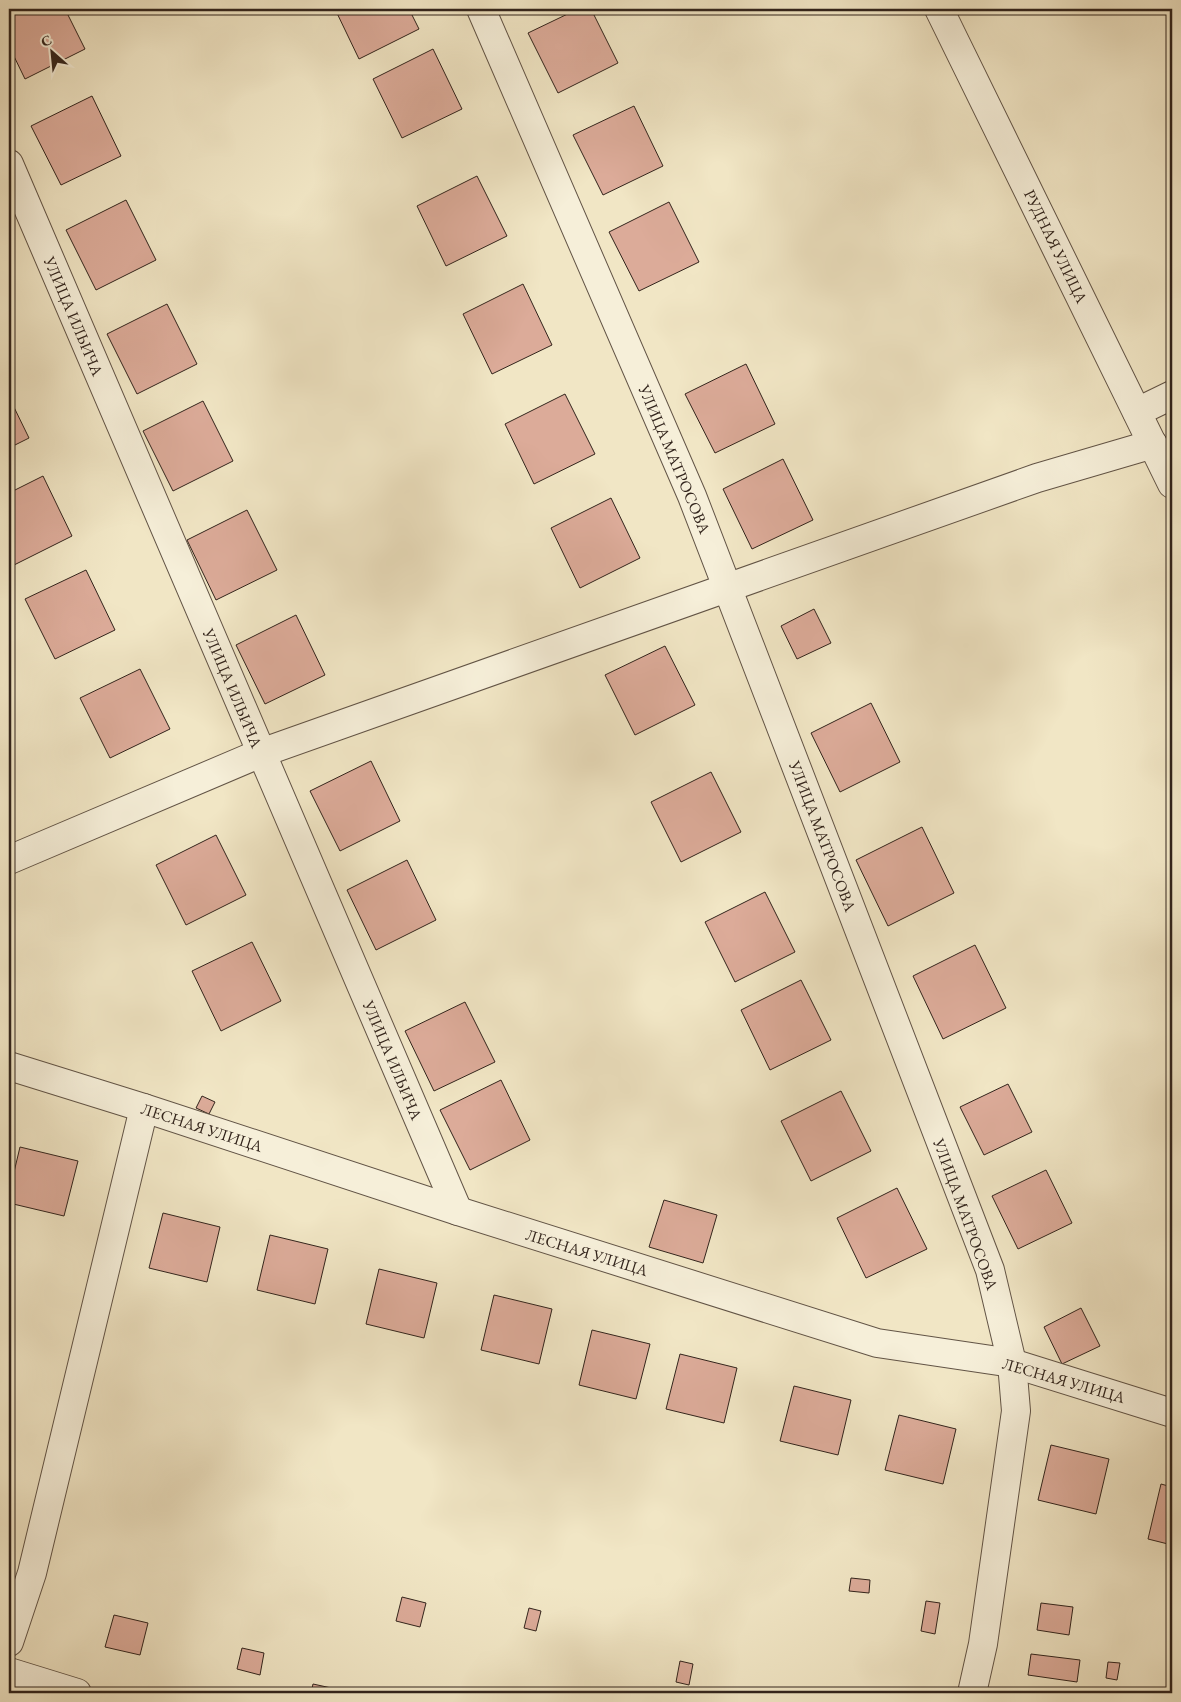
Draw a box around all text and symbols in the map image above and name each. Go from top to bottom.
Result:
north arrow [28,28,78,78]
text: С [38,30,55,51]
street label: РУДНАЯ УЛИЦА [1019,186,1093,307]
street label: УЛИЦА ИЛЬИЧА [39,252,109,380]
street label: УЛИЦА МАТРОСОВА [633,381,716,538]
street label: УЛИЦА ИЛЬИЧА [198,624,268,752]
street label: УЛИЦА МАТРОСОВА [784,757,861,915]
street label: УЛИЦА ИЛЬИЧА [358,996,428,1124]
street label: ЛЕСНАЯ УЛИЦА [138,1098,266,1157]
street label: УЛИЦА МАТРОСОВА [928,1135,1003,1294]
street label: ЛЕСНАЯ УЛИЦА [523,1224,651,1281]
street label: ЛЕСНАЯ УЛИЦА [1000,1353,1128,1408]

